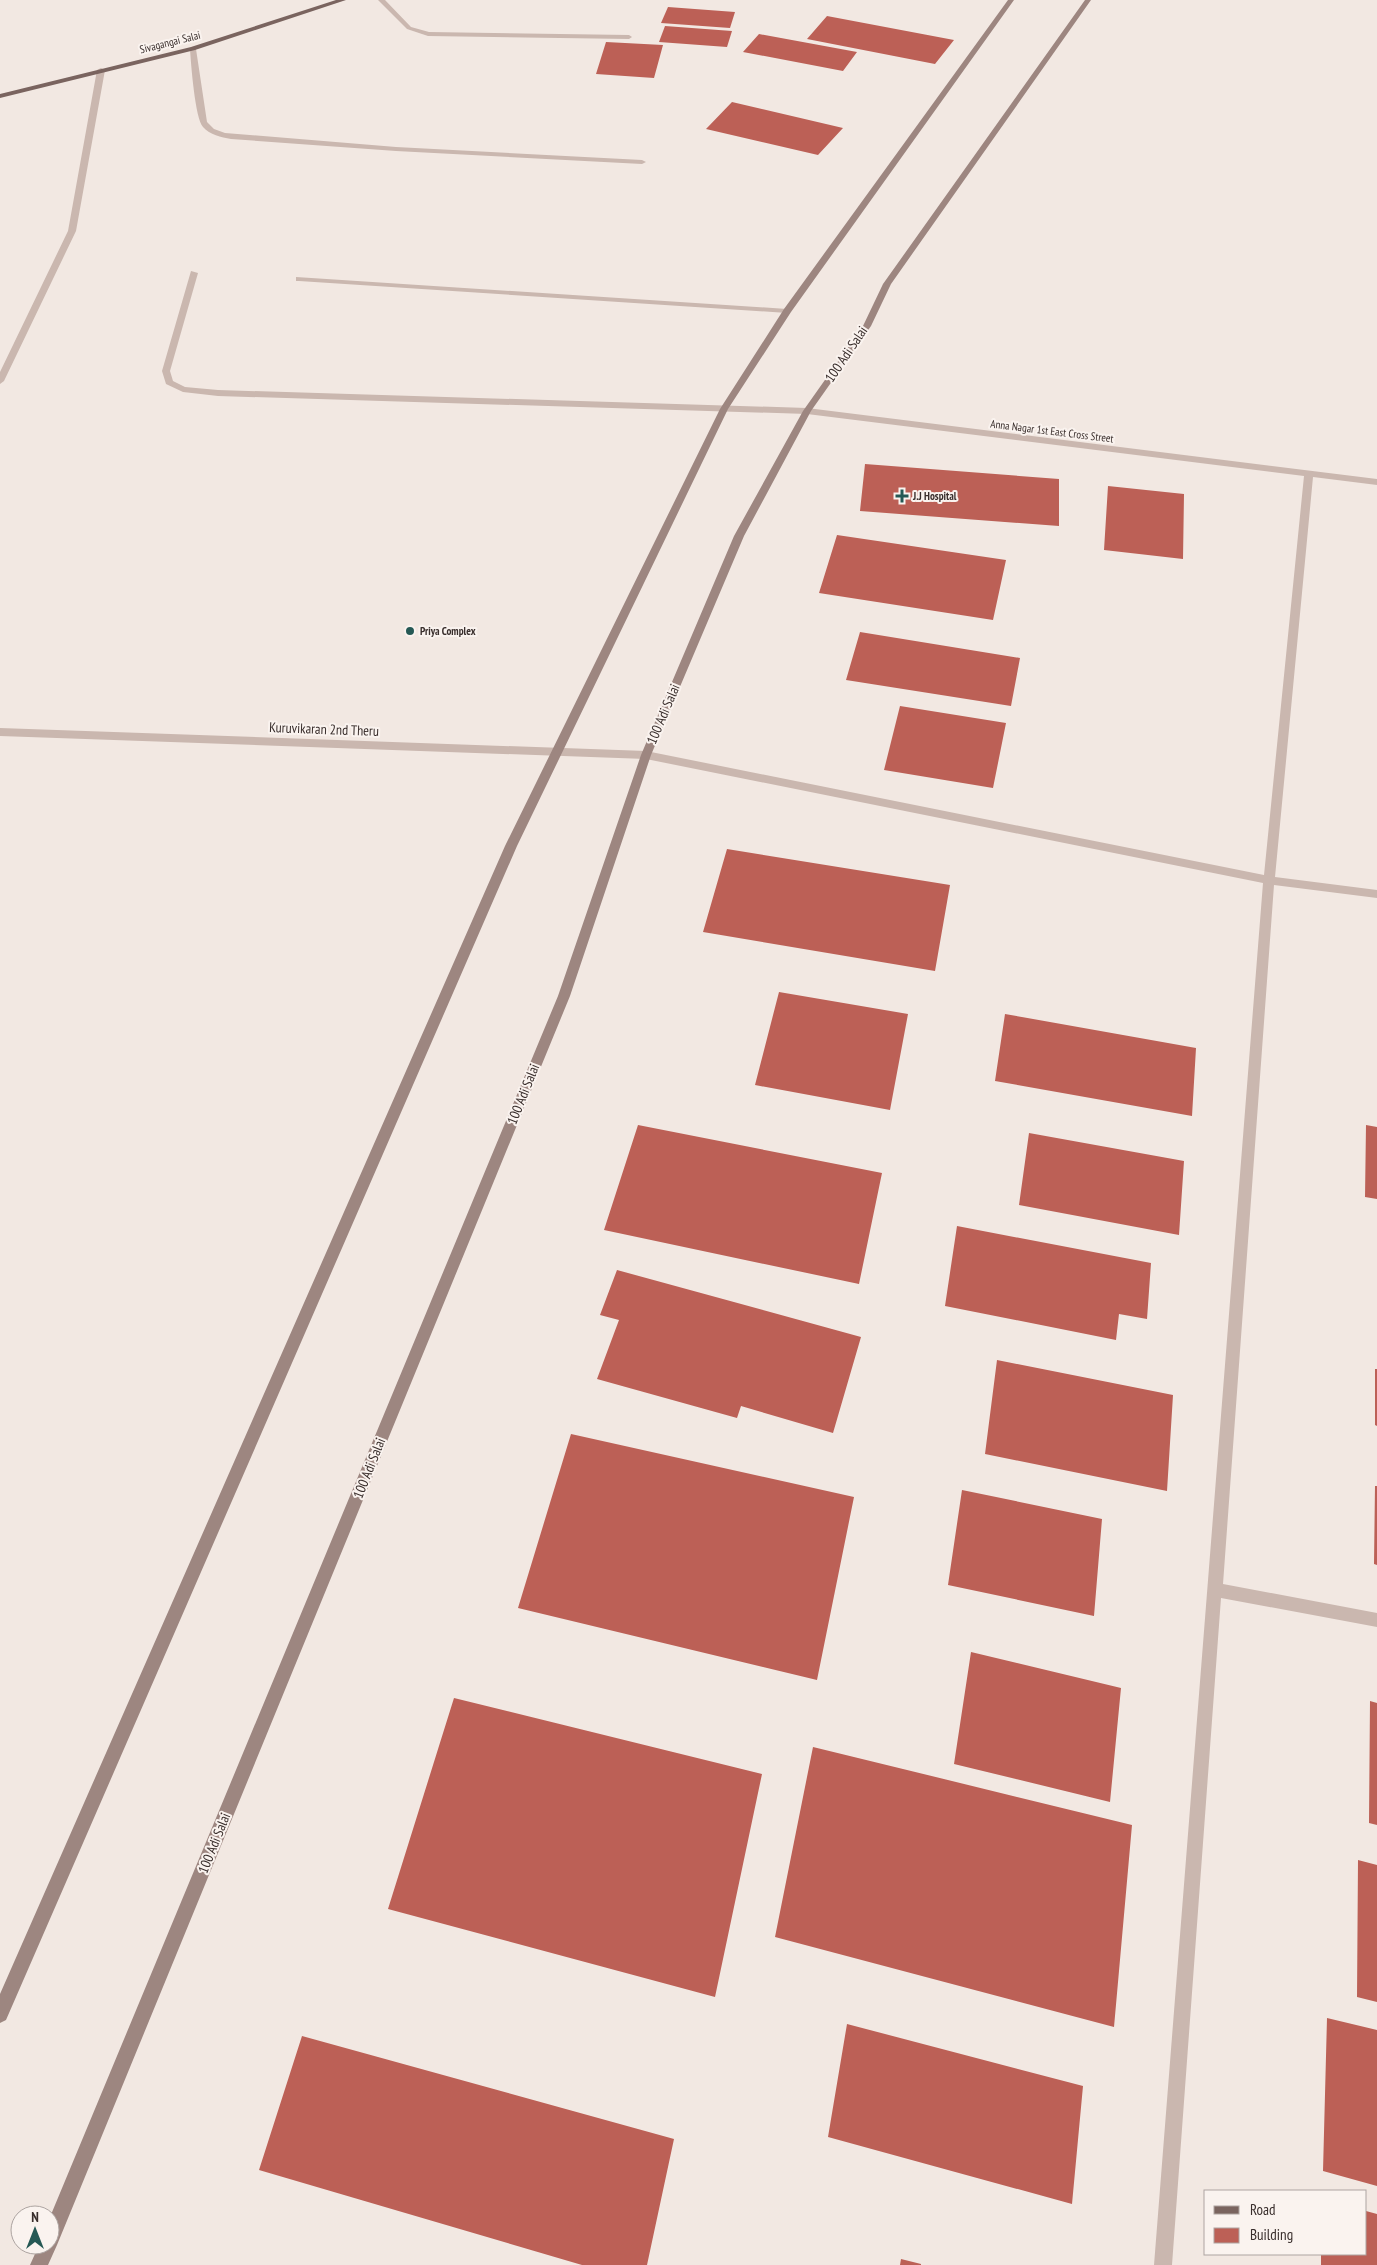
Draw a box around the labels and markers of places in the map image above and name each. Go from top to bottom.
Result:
marker: J.J Hospital [895,489,909,503]
place label: J.J Hospital [912,489,957,503]
place label: Priya Complex [420,624,476,638]
marker: Priya Complex [404,625,416,637]

